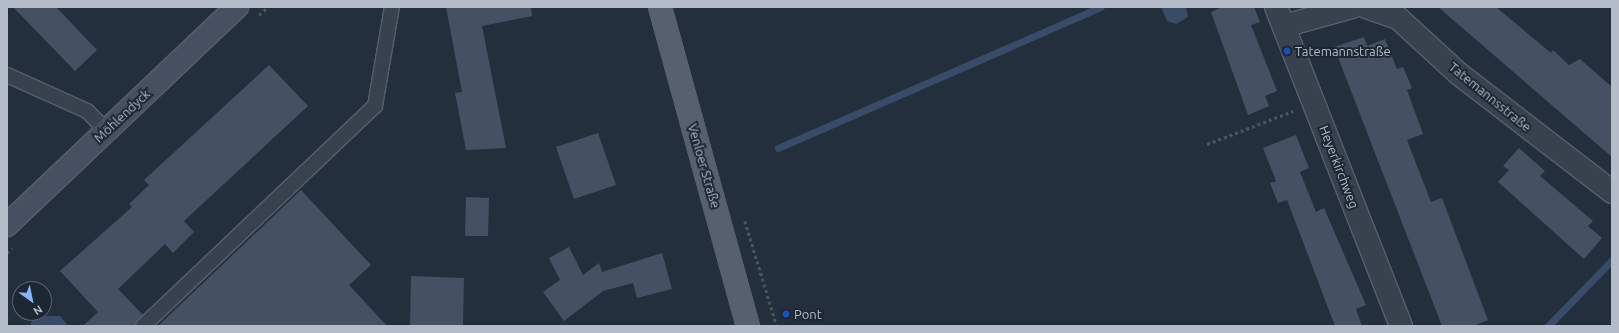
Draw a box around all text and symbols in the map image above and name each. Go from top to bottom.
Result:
place label: Tatemannstraße [1295,43,1391,59]
marker: Tatemannstraße [1282,46,1292,56]
street label: Tatemannsstraße [1446,59,1534,135]
street label: Möhlendyck [91,86,153,146]
street label: Venloer Straße [685,122,723,210]
street label: Heyerkirchweg [1316,123,1362,211]
north arrow [12,281,52,321]
text: N [31,303,45,317]
place label: Pont [794,306,822,322]
marker: Pont [781,309,791,319]

